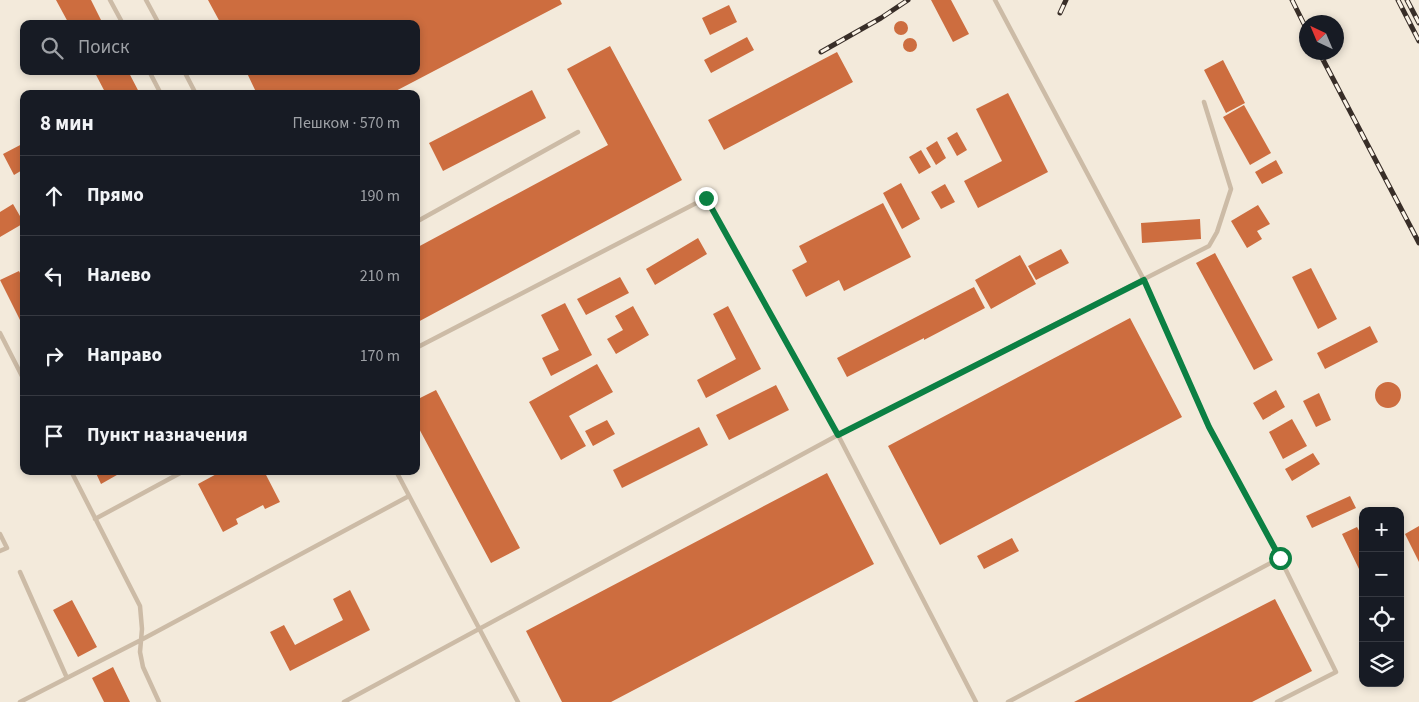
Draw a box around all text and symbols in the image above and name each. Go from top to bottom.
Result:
north arrow [1299,15,1344,60]
search box [20,20,420,75]
icon: search [38,34,66,62]
text: Поиск [78,34,129,61]
text: 8 мин [40,108,94,138]
text: Пешком · 570 m [293,112,400,134]
icon: ahead [40,182,68,210]
text: Прямо [87,182,144,209]
text: 190 m [360,185,400,207]
route end [695,187,718,210]
icon: left [40,262,68,290]
text: Налево [87,262,151,289]
text: 210 m [360,265,400,287]
icon: right [40,342,68,370]
text: Направо [87,342,162,369]
text: 170 m [360,345,400,367]
icon: arrive [40,422,68,450]
text: Пункт назначения [87,422,248,449]
map controls [1359,507,1404,687]
button: + [1359,507,1404,552]
route start [1269,547,1292,570]
button: − [1359,552,1404,597]
button: locate [1359,597,1404,642]
button: layers [1359,642,1404,687]

